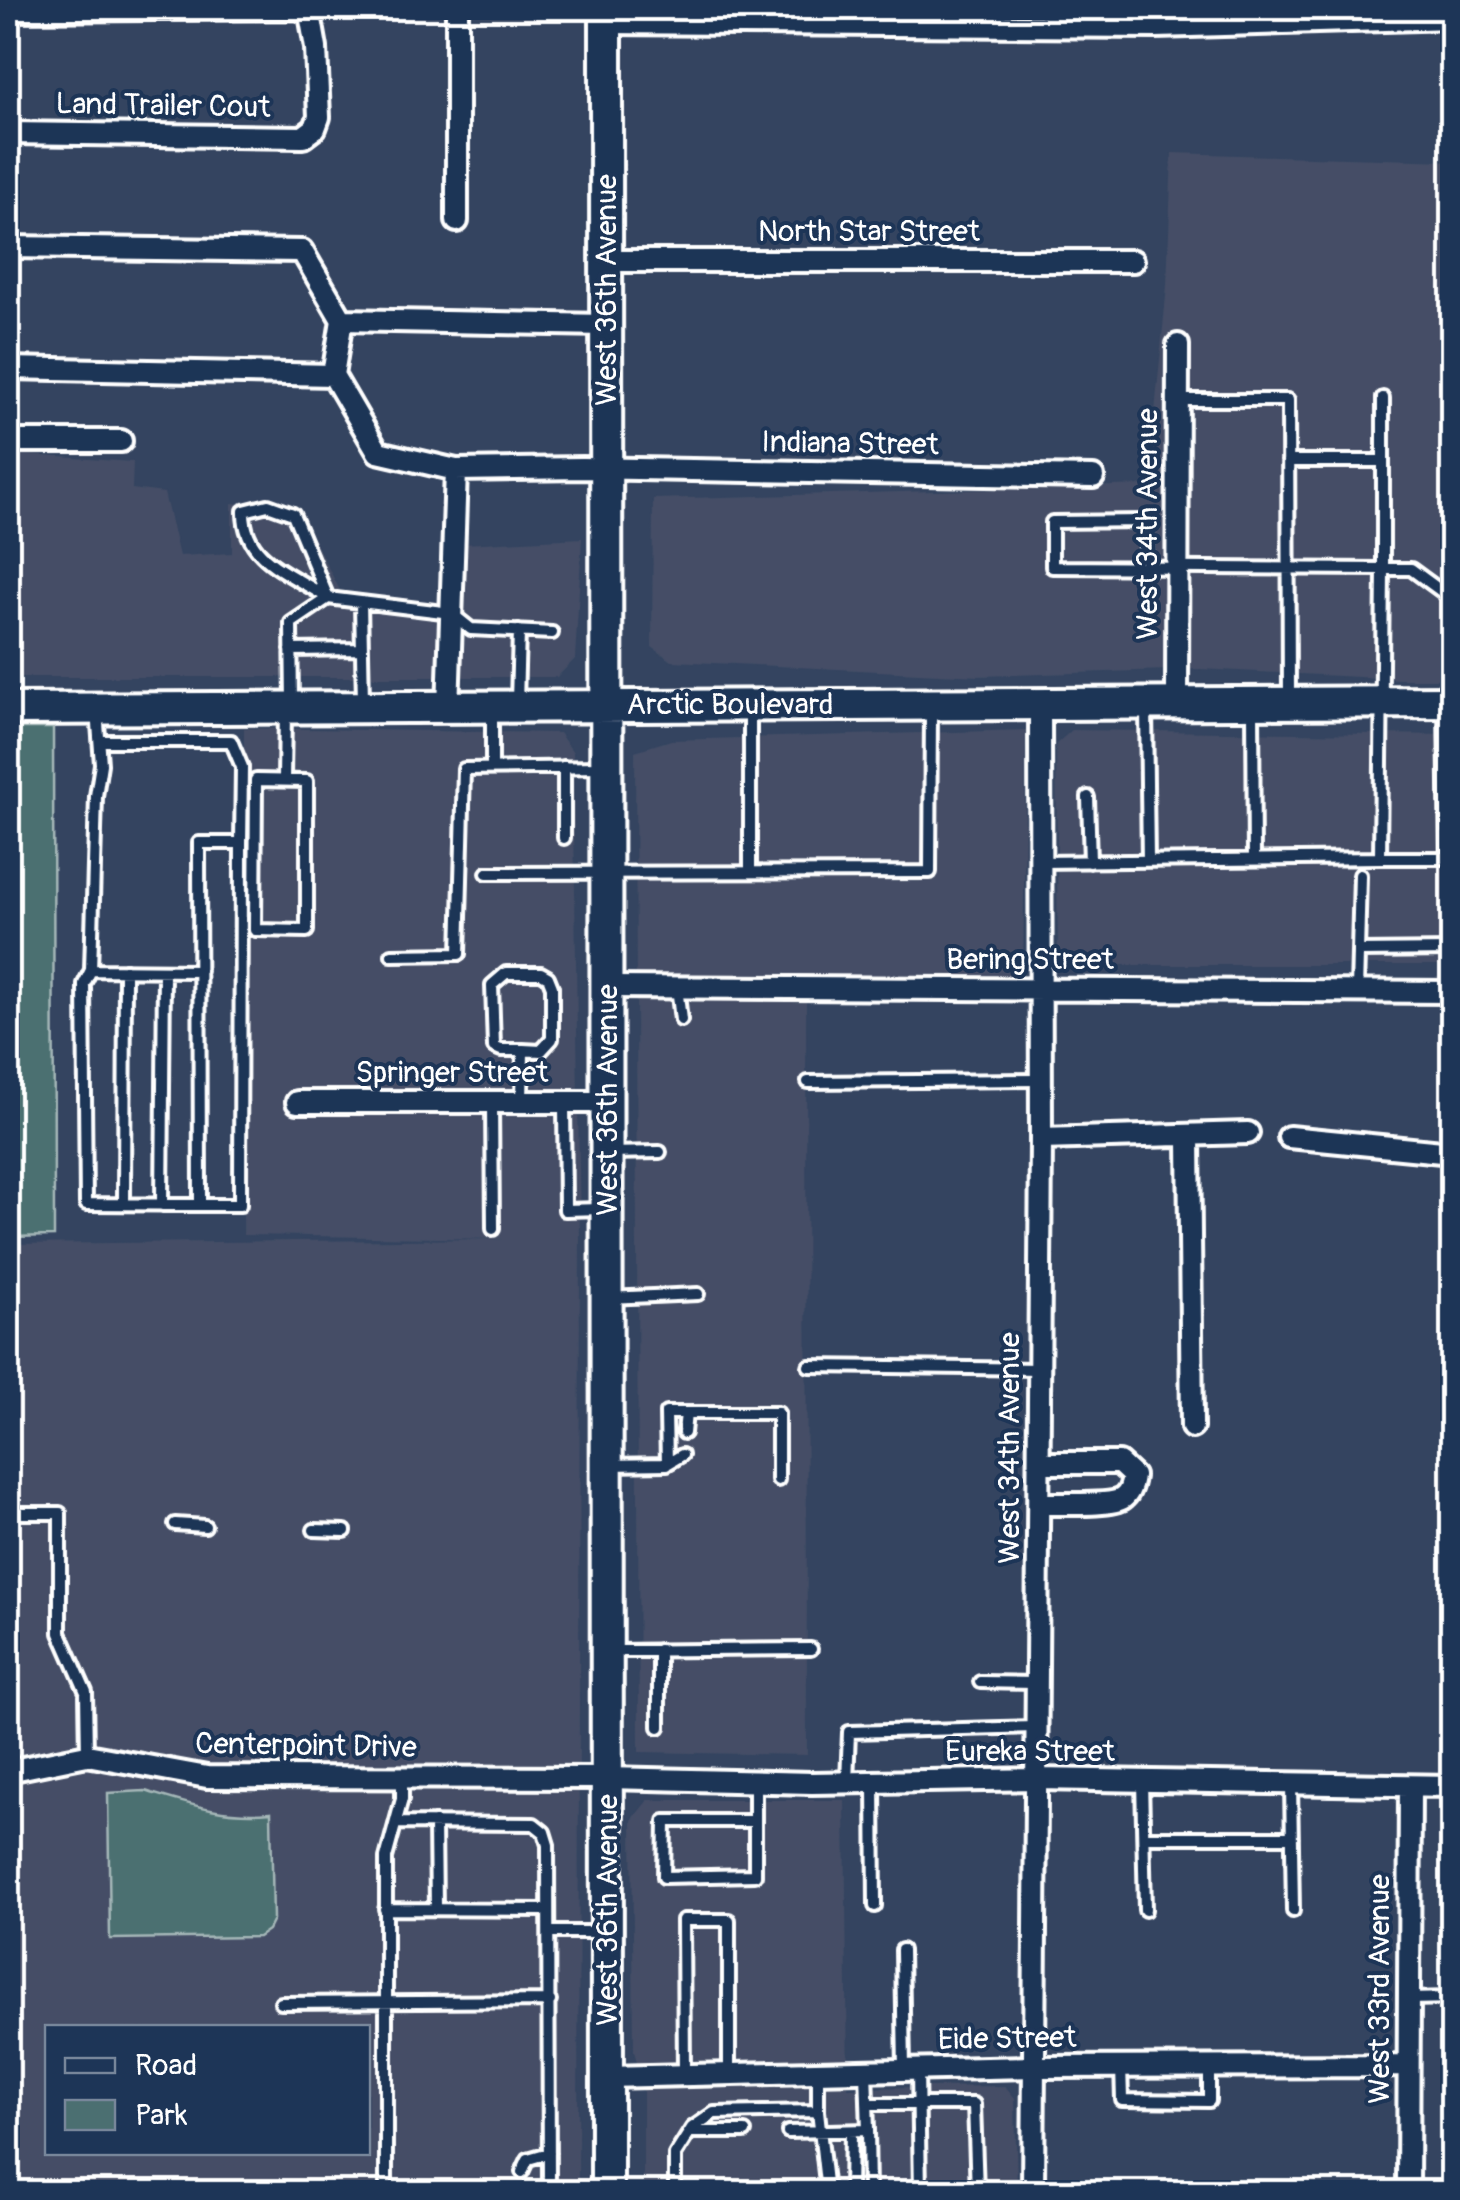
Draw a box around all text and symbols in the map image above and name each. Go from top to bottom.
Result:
street label: Land Trailer Cout [55,85,272,126]
street label: West 36th Avenue [588,174,625,406]
street label: North Star Street [758,213,981,250]
street label: West 34th Avenue [1129,408,1166,640]
street label: Indiana Street [761,423,940,464]
street label: Arctic Boulevard [627,686,833,723]
street label: Bering Street [946,941,1115,978]
street label: West 36th Avenue [589,984,626,1216]
street label: Springer Street [356,1054,549,1091]
street label: West 34th Avenue [991,1332,1028,1564]
street label: Centerpoint Drive [195,1725,417,1766]
street label: Eureka Street [945,1733,1116,1770]
street label: West 36th Avenue [589,1794,626,2026]
street label: West 33rd Avenue [1361,1874,1398,2104]
street label: Eide Street [937,2019,1078,2058]
legend [45,2025,370,2155]
text: Road [135,2047,197,2084]
text: Park [135,2097,188,2134]

